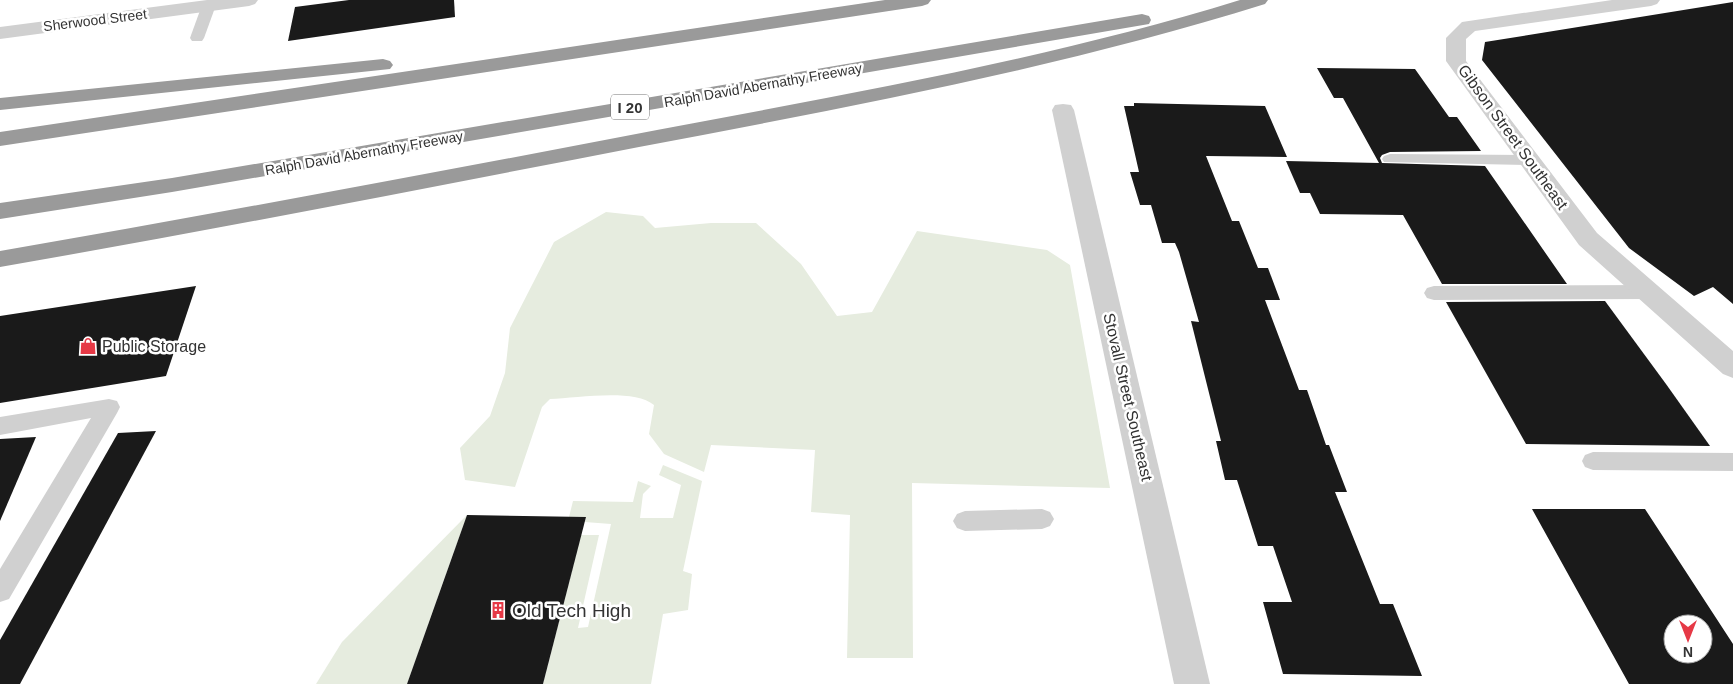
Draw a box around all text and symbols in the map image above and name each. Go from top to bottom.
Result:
street label: Sherwood Street [42,6,148,34]
street label: Ralph David Abernathy Freeway [663,60,863,110]
street label: Gibson Street Southeast [1455,61,1571,213]
road number: I 20 [611,94,649,120]
street label: Ralph David Abernathy Freeway [264,128,464,178]
street label: Stovall Street Southeast [1100,311,1156,483]
shop icon: Public Storage [78,336,98,356]
place label: Public Storage [102,338,206,355]
building icon: Old Tech High [488,600,508,620]
place label: Old Tech High [512,600,631,621]
north arrow [1663,614,1713,664]
text: N [1683,644,1693,660]

